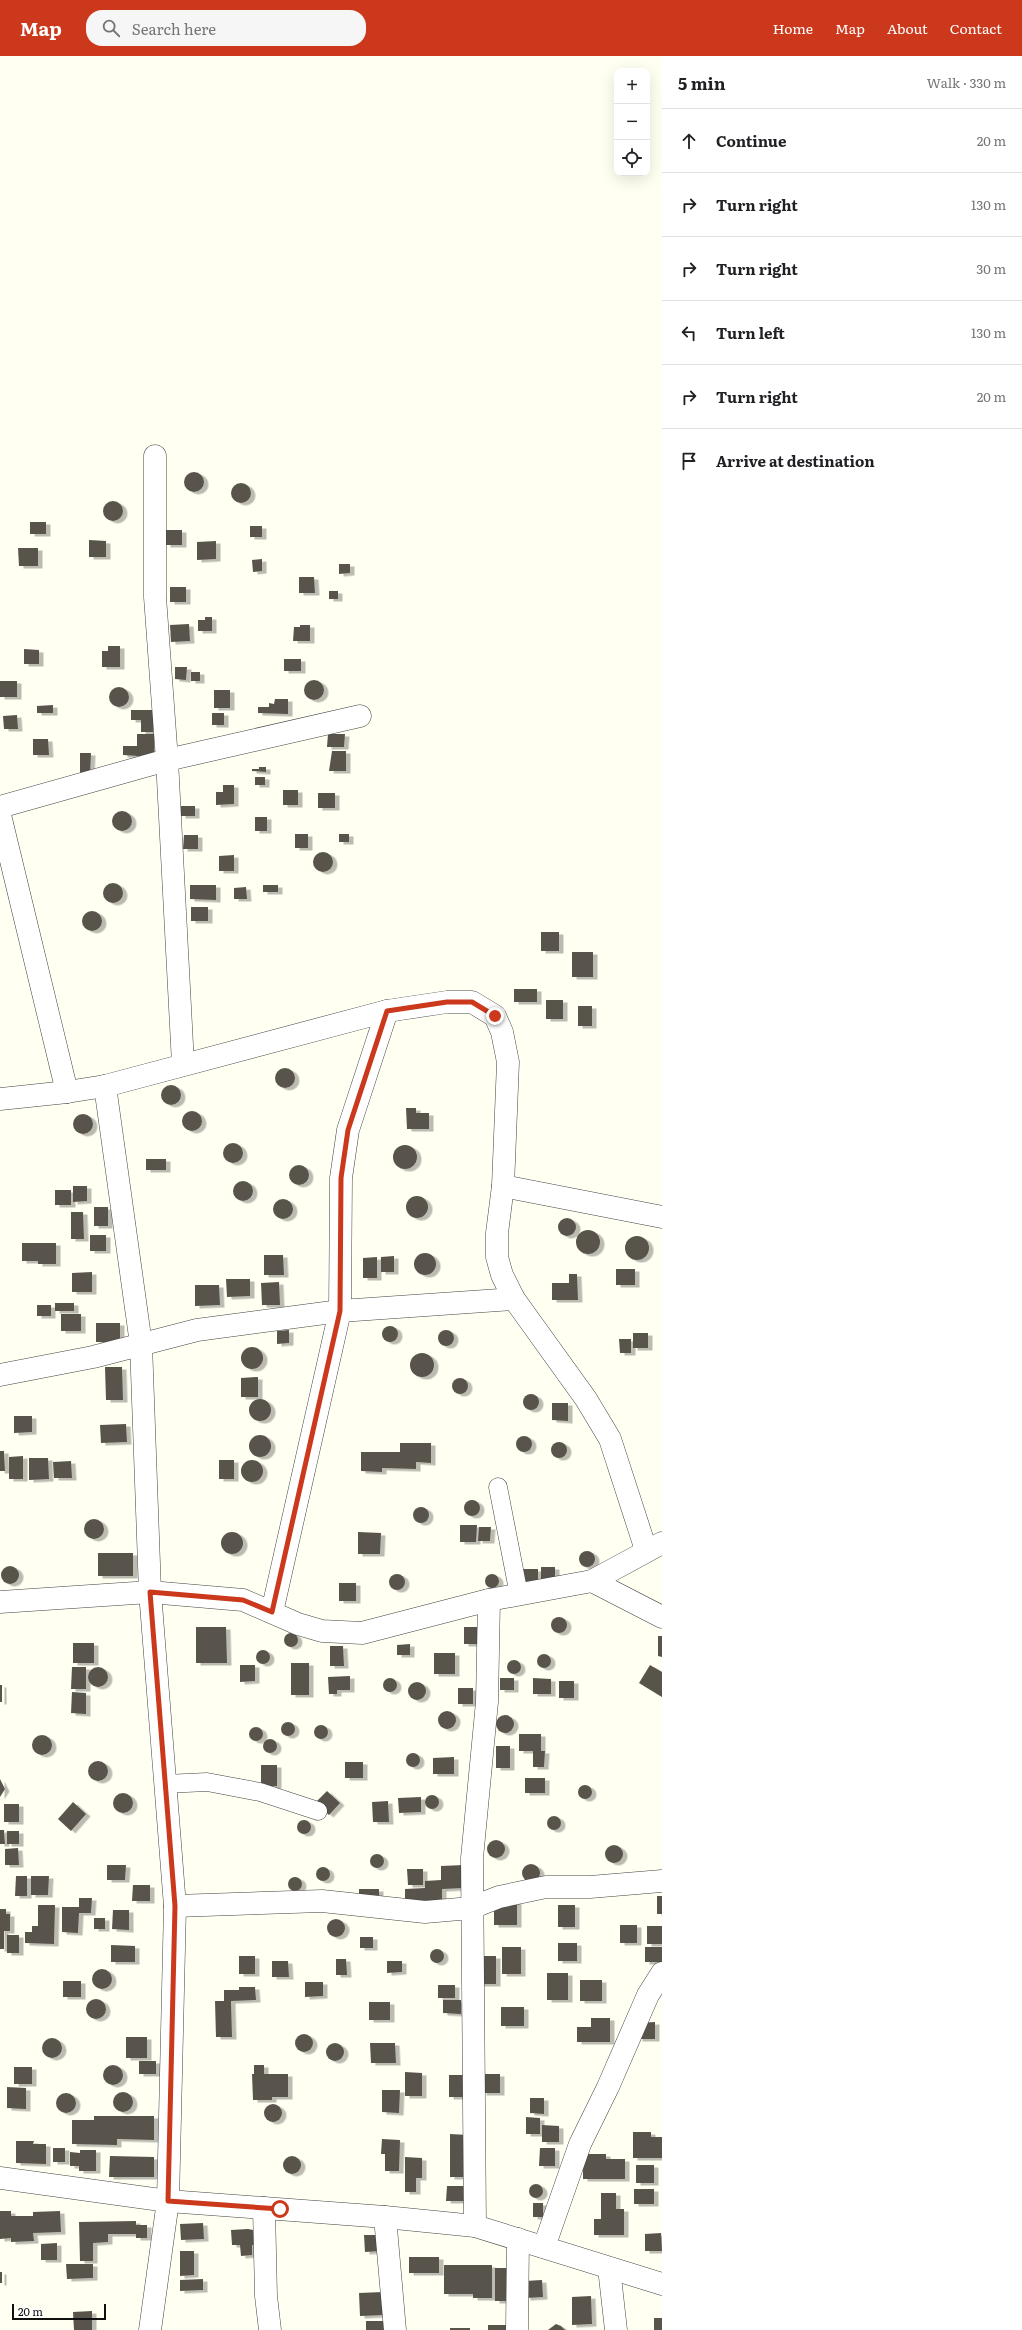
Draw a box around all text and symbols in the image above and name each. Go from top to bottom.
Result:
search box [86,10,366,46]
text: Map [20,14,62,42]
icon: search [100,17,122,39]
text: Search here [132,17,216,40]
text: Home [773,18,813,38]
text: Map [835,18,865,38]
text: About [887,18,928,38]
text: Contact [950,18,1002,38]
map controls [614,68,650,176]
button: + [614,68,650,104]
text: 5 min [678,70,726,95]
text: Walk · 330 m [927,73,1006,92]
button: − [614,104,650,140]
text: Continue [716,129,786,152]
icon: ahead [678,130,700,152]
text: 20 m [977,131,1006,150]
button: locate [614,140,650,176]
text: Turn right [716,193,798,216]
icon: right [678,194,700,216]
text: 130 m [971,195,1006,214]
text: Turn right [716,257,798,280]
icon: right [678,258,700,280]
text: 30 m [976,259,1006,278]
text: Turn left [716,321,785,344]
icon: left [678,322,700,344]
text: 130 m [971,323,1006,342]
text: Turn right [716,385,798,408]
icon: right [678,386,700,408]
text: 20 m [977,387,1006,406]
text: Arrive at destination [716,449,875,472]
icon: arrive [678,450,700,472]
route end [486,1007,504,1025]
route start [271,2200,289,2218]
scale bar [12,2302,106,2321]
text: 20 m [18,2303,43,2319]

